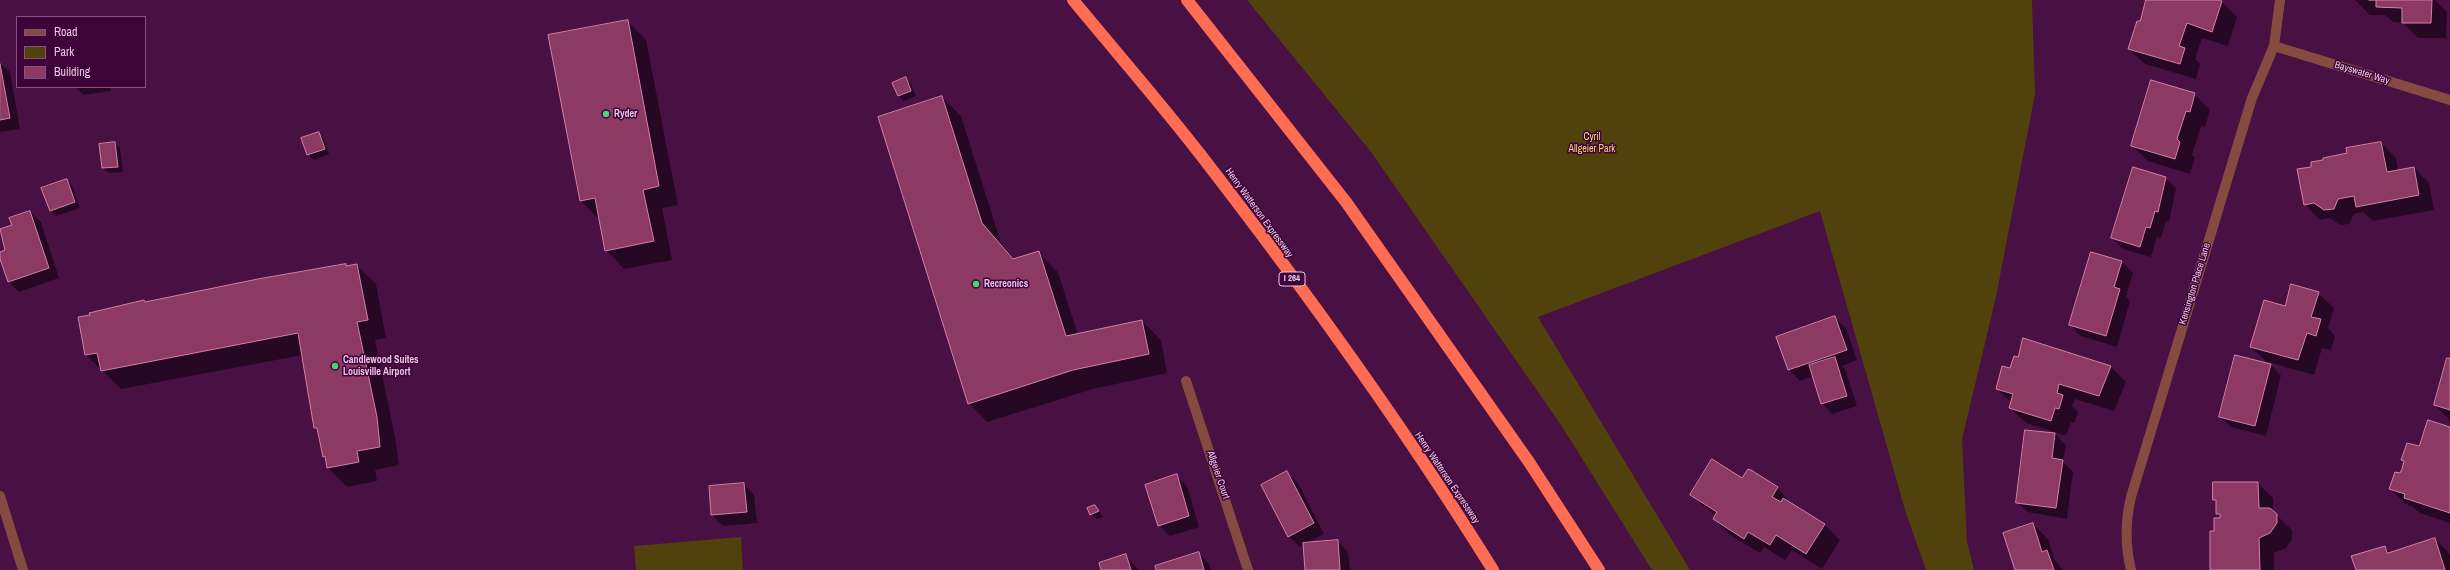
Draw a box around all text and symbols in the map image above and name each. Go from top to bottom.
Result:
legend [16,16,146,88]
text: Road [54,24,78,40]
text: Park [54,44,74,60]
street label: Bayswater Way [2333,59,2391,87]
text: Building [54,64,90,80]
place label: Ryder [614,108,637,120]
marker: Ryder [601,109,611,119]
park label: Cyril Allgeier Park [1569,131,1615,154]
street label: Henry Watterson Expressway [1222,166,1296,260]
street label: Kensington Place Lane [2177,242,2213,326]
road number: I 264 [1279,272,1305,286]
place label: Recreonics [984,278,1028,290]
marker: Recreonics [971,279,981,289]
place label: Candlewood Suites Louisville Airport [343,354,419,378]
marker: Candlewood Suites Louisville Airport [330,361,340,371]
street label: Henry Watterson Expressway [1412,430,1482,526]
street label: Allgeier Court [1204,449,1232,501]

